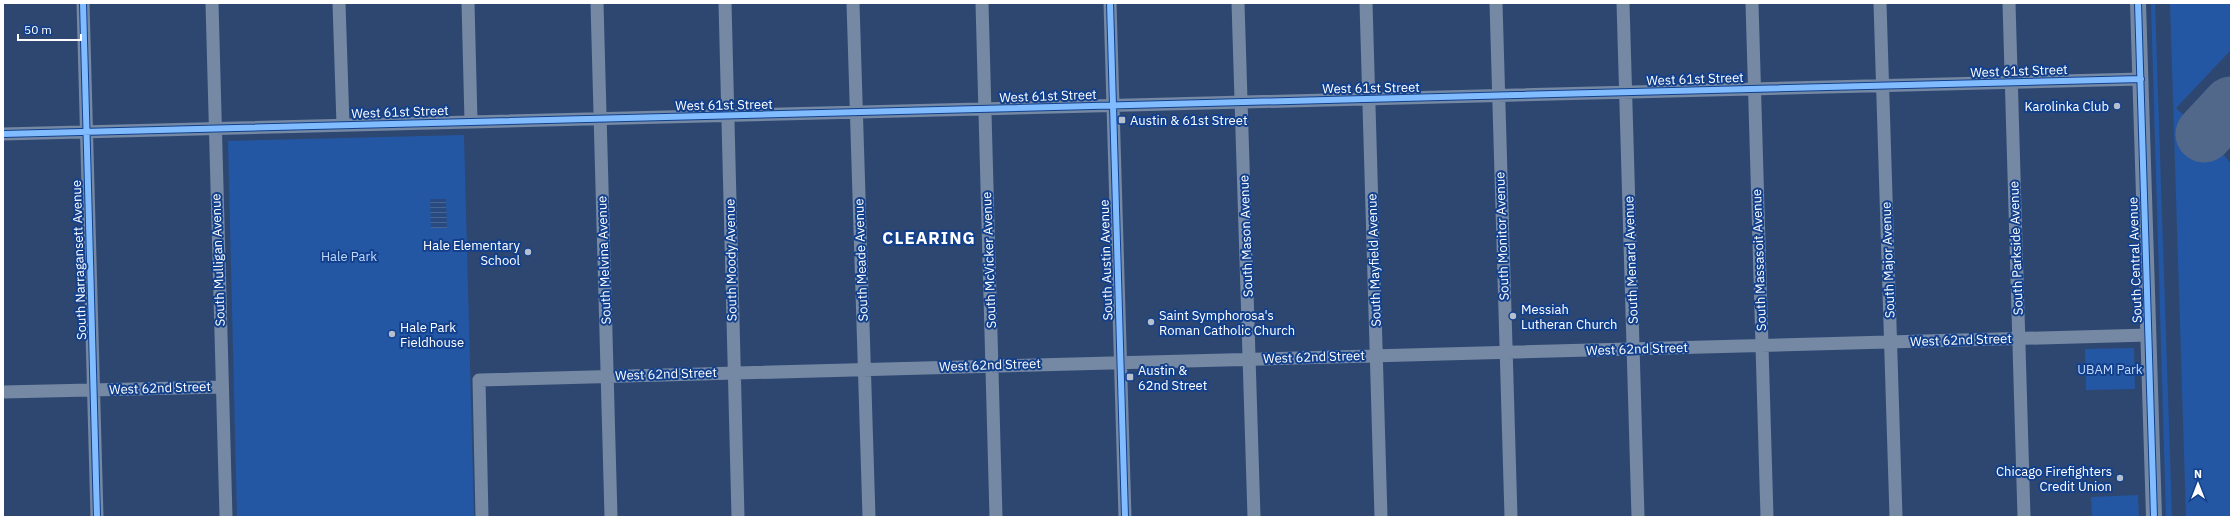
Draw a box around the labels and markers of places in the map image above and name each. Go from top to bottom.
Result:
place label: Karolinka Club [2025,98,2109,115]
marker: Karolinka Club [2112,101,2122,111]
place label: Austin & 61st Street [1130,112,1247,129]
marker: Austin & 61st Street [1117,115,1127,125]
place label: Hale Elementary School [423,237,521,269]
marker: Hale Elementary School [523,247,533,257]
place label: Messiah Lutheran Church [1521,301,1617,333]
place label: Saint Symphorosa's Roman Catholic Church [1159,307,1295,339]
marker: Messiah Lutheran Church [1508,311,1518,321]
marker: Saint Symphorosa's Roman Catholic Church [1146,317,1156,327]
place label: Hale Park Fieldhouse [400,319,464,351]
marker: Hale Park Fieldhouse [387,329,397,339]
place label: Austin & 62nd Street [1138,362,1207,394]
marker: Austin & 62nd Street [1125,372,1135,382]
place label: Chicago Firefighters Credit Union [1996,463,2112,495]
marker: Chicago Firefighters Credit Union [2115,473,2125,483]

